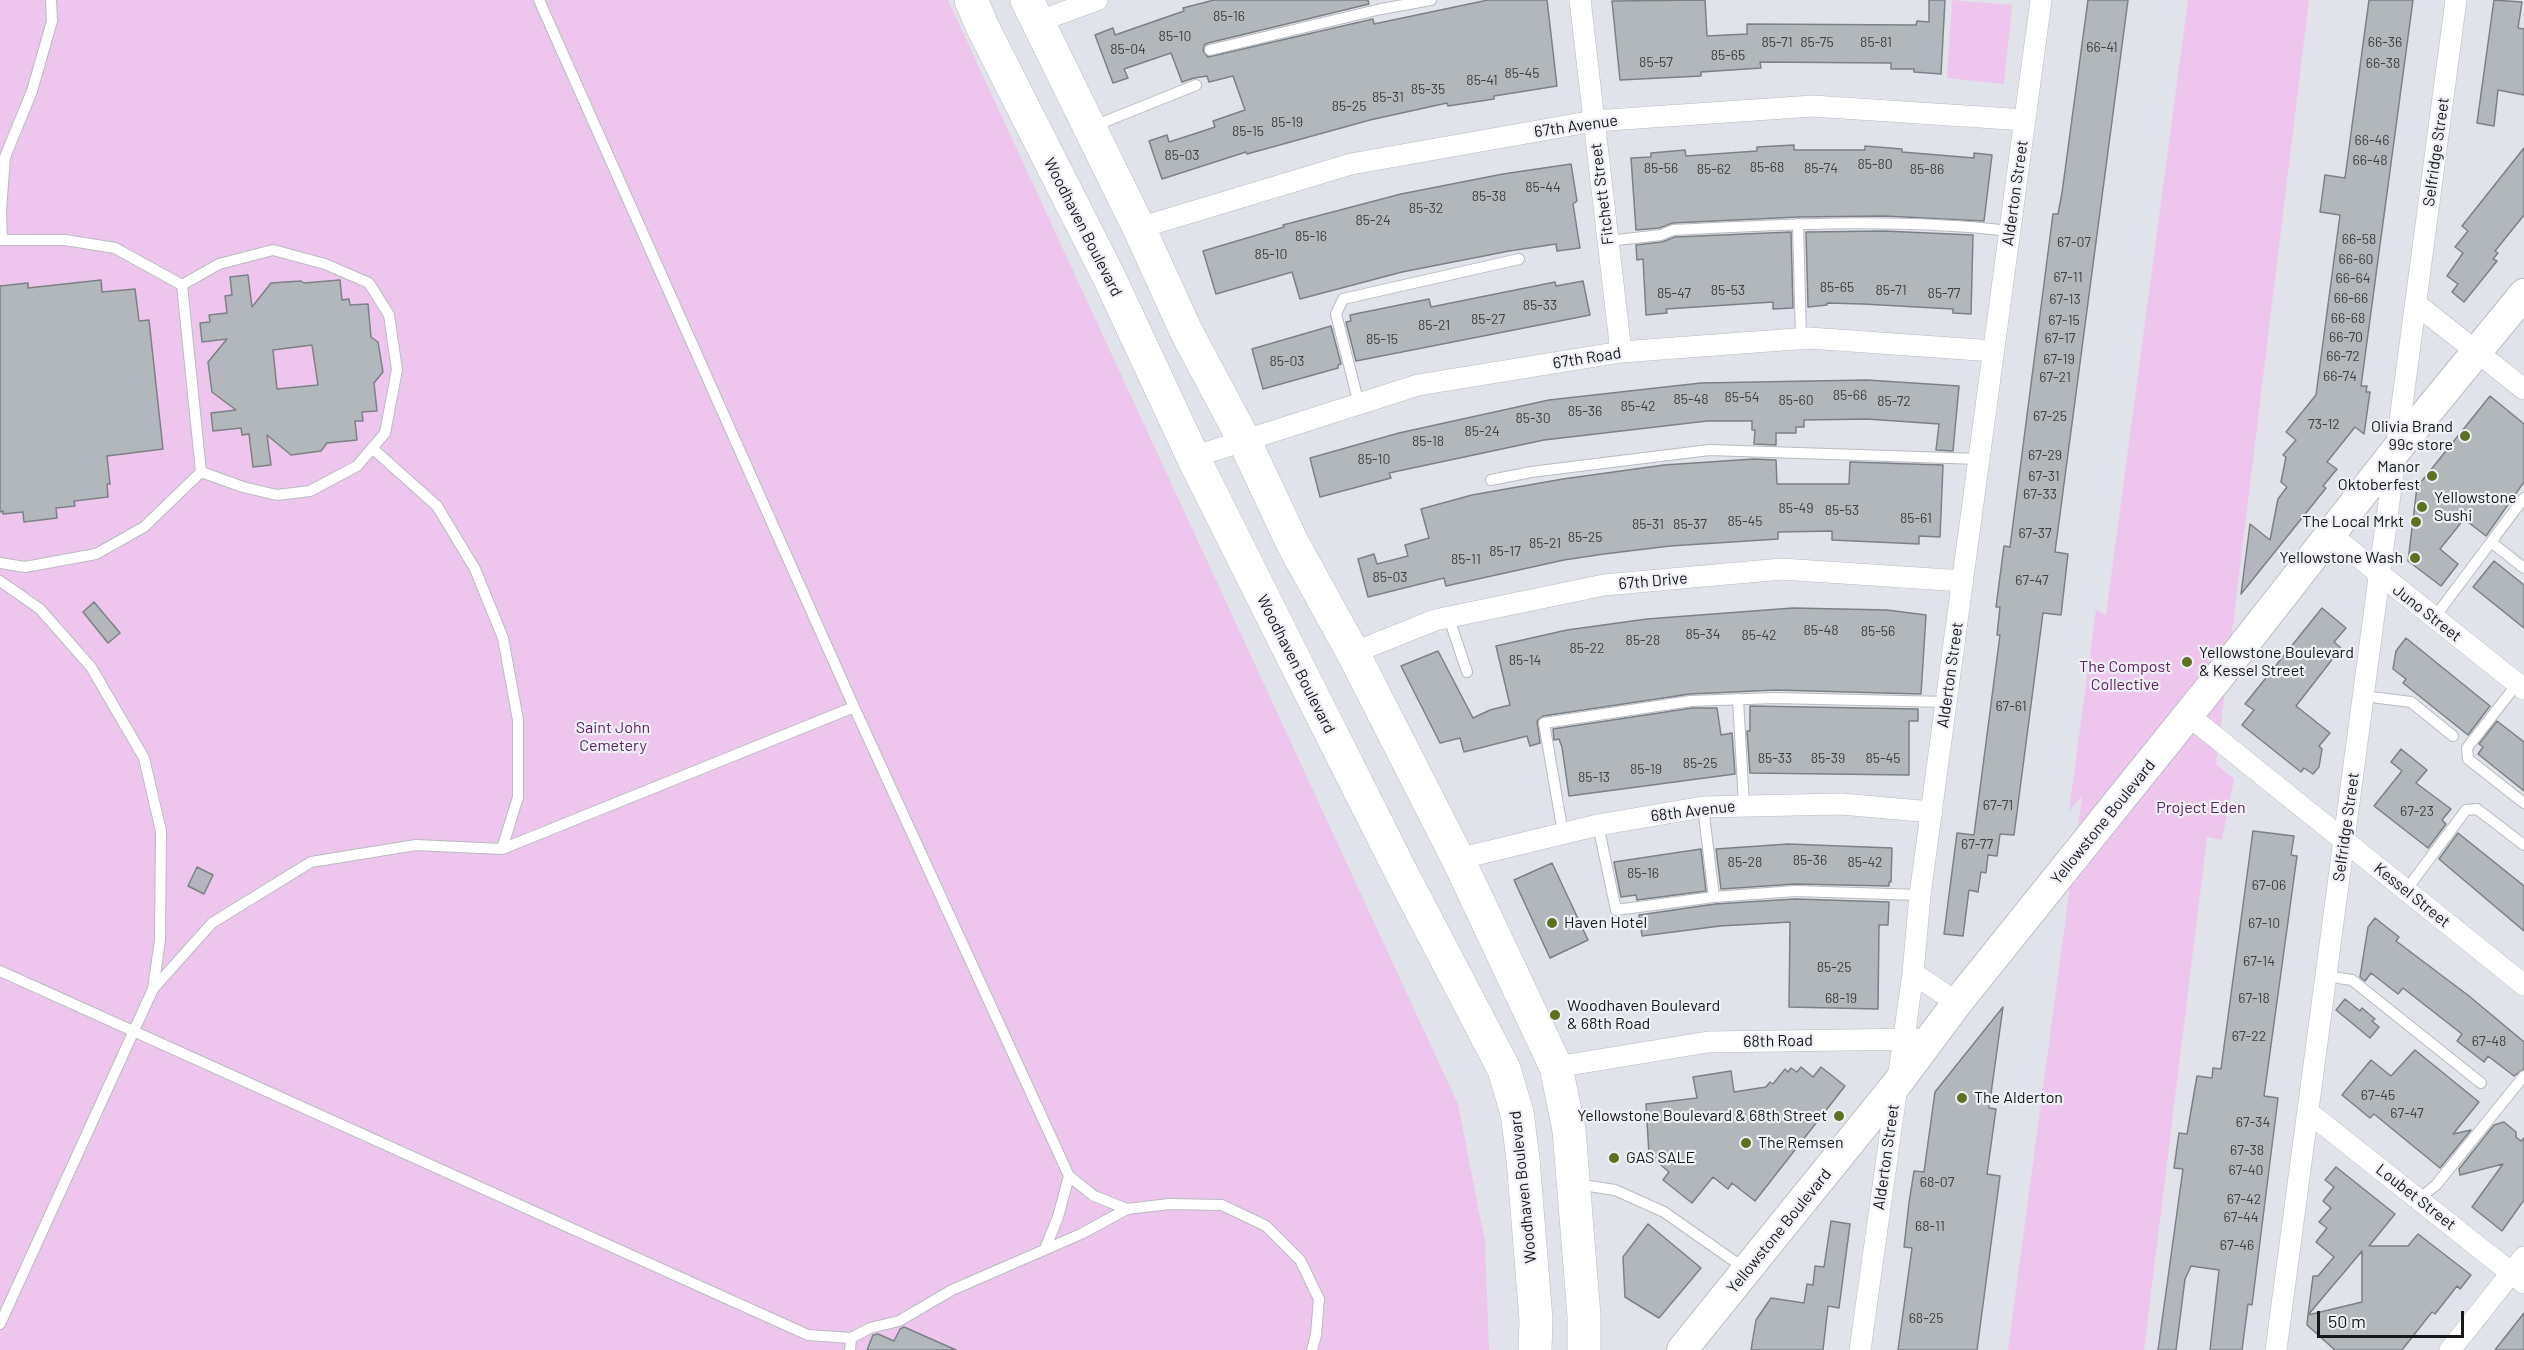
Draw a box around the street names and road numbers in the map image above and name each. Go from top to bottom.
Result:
street label: Selfridge Street [2419,96,2453,208]
street label: 67th Avenue [1533,111,1619,141]
street label: Alderton Street [1998,139,2032,247]
street label: Fitchett Street [1586,142,1618,246]
street label: Woodhaven Boulevard [1040,154,1126,300]
street label: 67th Road [1552,343,1622,373]
street label: 67th Drive [1618,568,1688,594]
street label: Juno Street [2389,580,2465,646]
street label: Woodhaven Boulevard [1253,591,1339,737]
street label: Alderton Street [1933,621,1967,729]
street label: Yellowstone Boulevard [2047,756,2159,888]
street label: Selfridge Street [2329,771,2363,883]
street label: 68th Avenue [1650,796,1736,826]
street label: Kessel Street [2370,859,2454,931]
street label: 68th Road [1743,1031,1813,1051]
street label: Alderton Street [1869,1103,1903,1211]
street label: Woodhaven Boulevard [1505,1110,1541,1264]
street label: Loubet Street [2372,1160,2460,1234]
street label: Yellowstone Boulevard [1723,1165,1835,1297]

